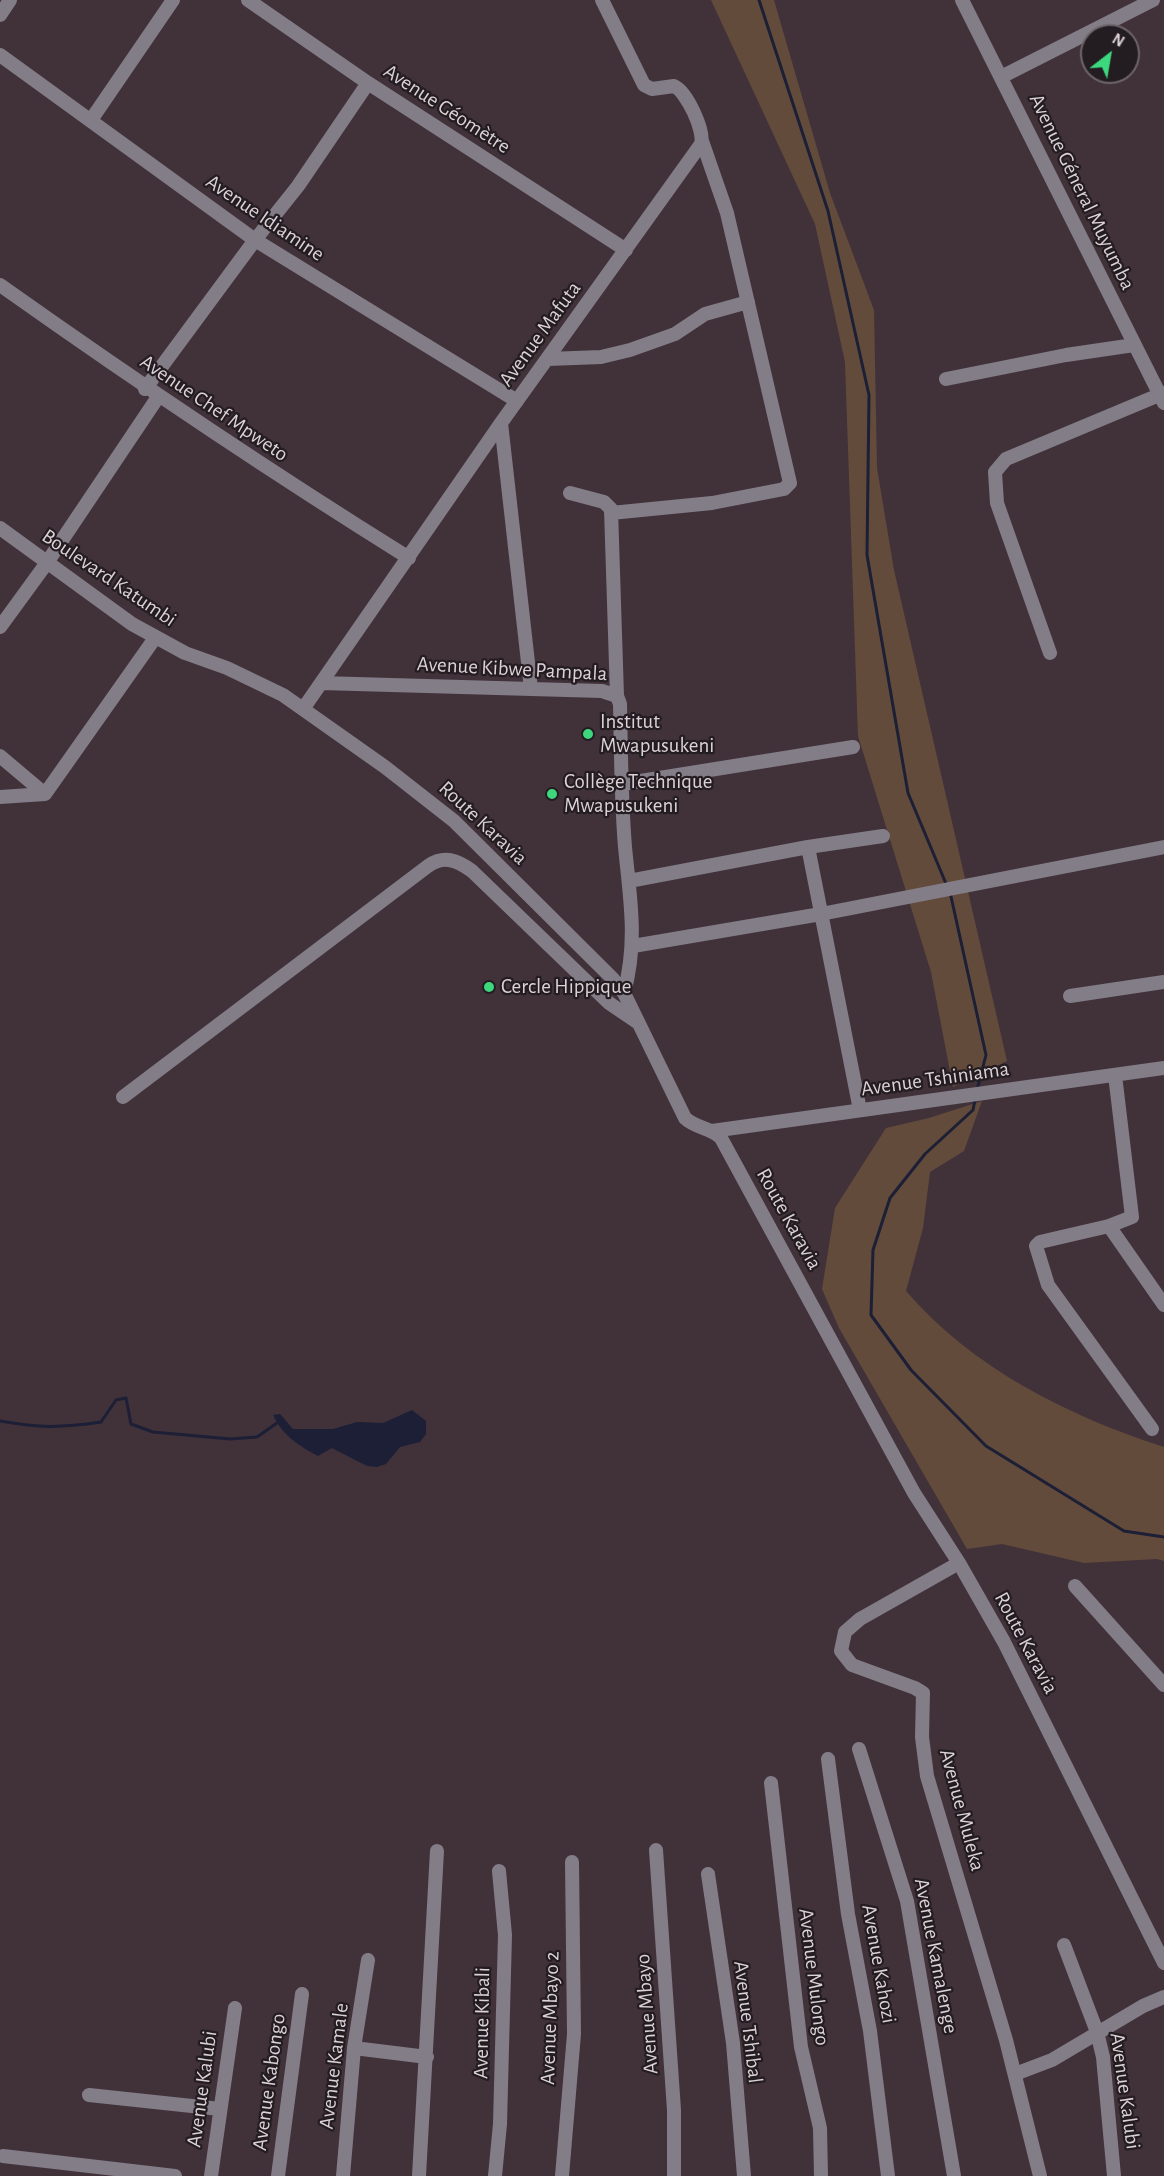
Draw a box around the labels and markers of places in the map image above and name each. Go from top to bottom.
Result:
place label: Institut Mwapusukeni [600,709,714,759]
marker: Institut Mwapusukeni [581,727,595,741]
place label: Collège Technique Mwapusukeni [564,769,712,819]
marker: Collège Technique Mwapusukeni [545,787,559,801]
place label: Cercle Hippique [501,974,631,1000]
marker: Cercle Hippique [482,980,496,994]

